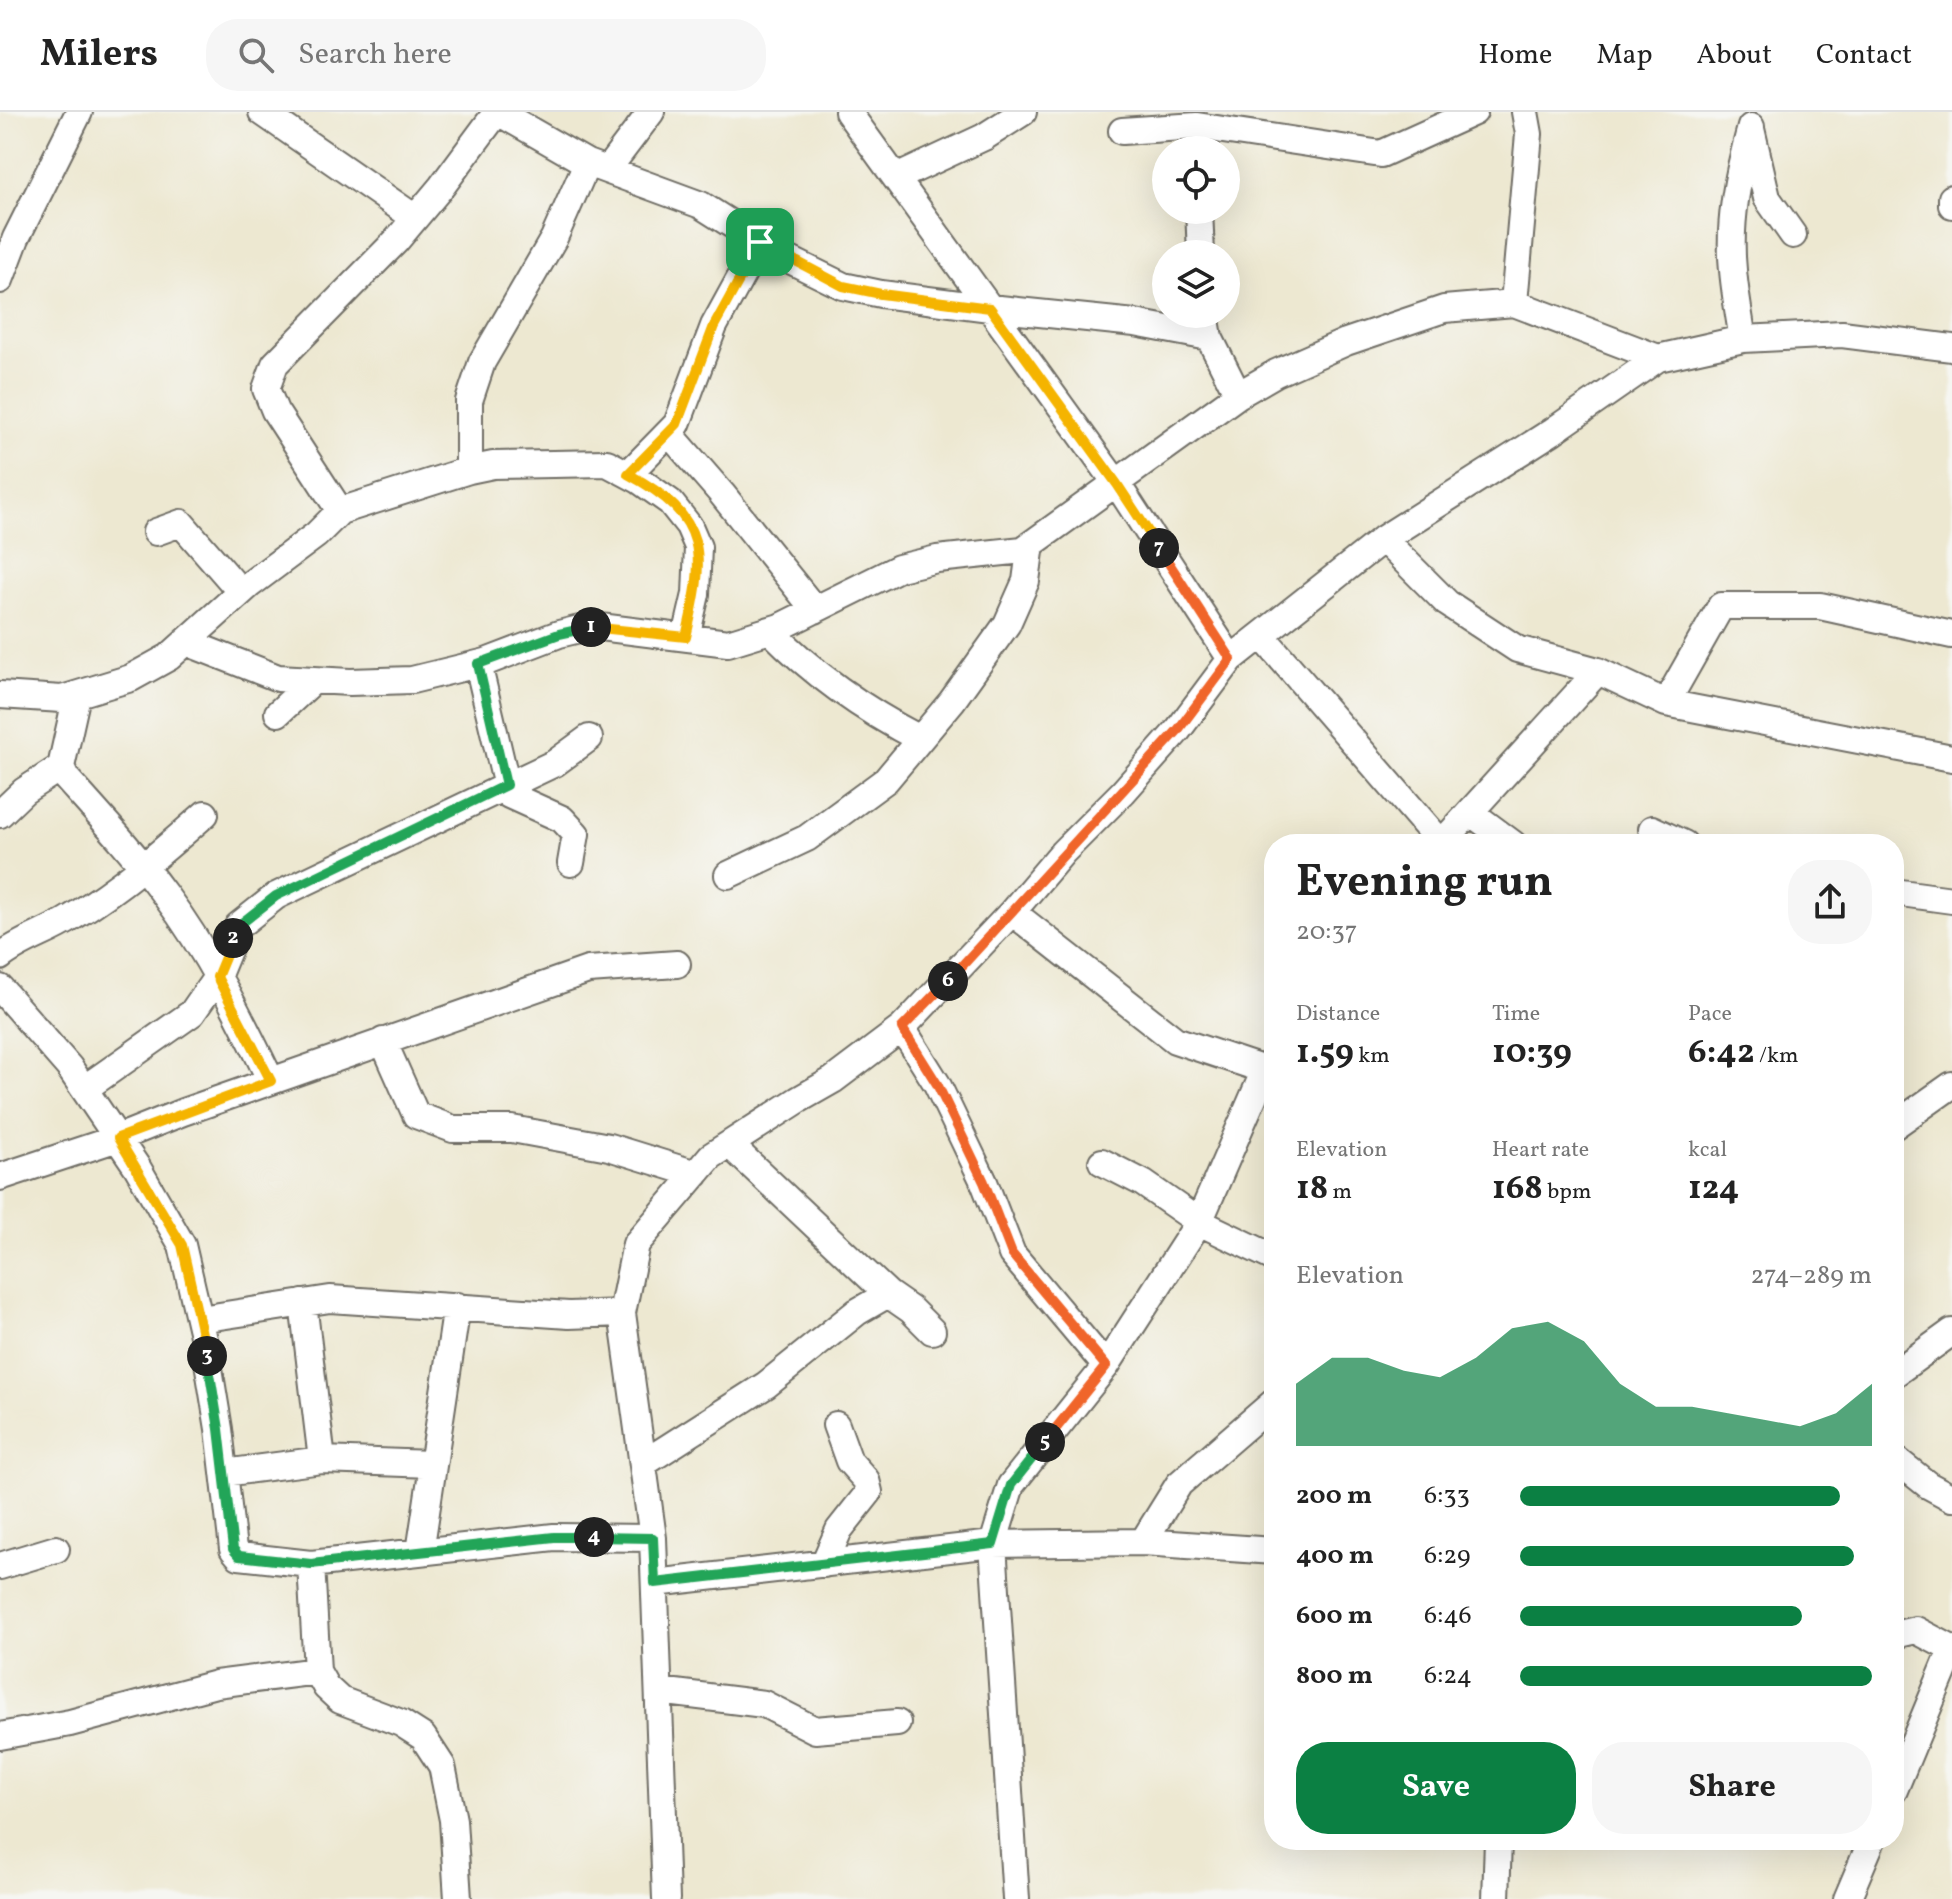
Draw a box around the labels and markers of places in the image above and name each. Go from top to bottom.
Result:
pin [726,208,794,276]
pin: 7 [1139,528,1179,568]
pin: 1 [571,607,611,647]
pin: 2 [213,918,253,958]
pin: 6 [928,961,968,1001]
pin: 3 [187,1336,227,1376]
pin: 5 [1025,1422,1065,1462]
pin: 4 [574,1517,614,1557]

